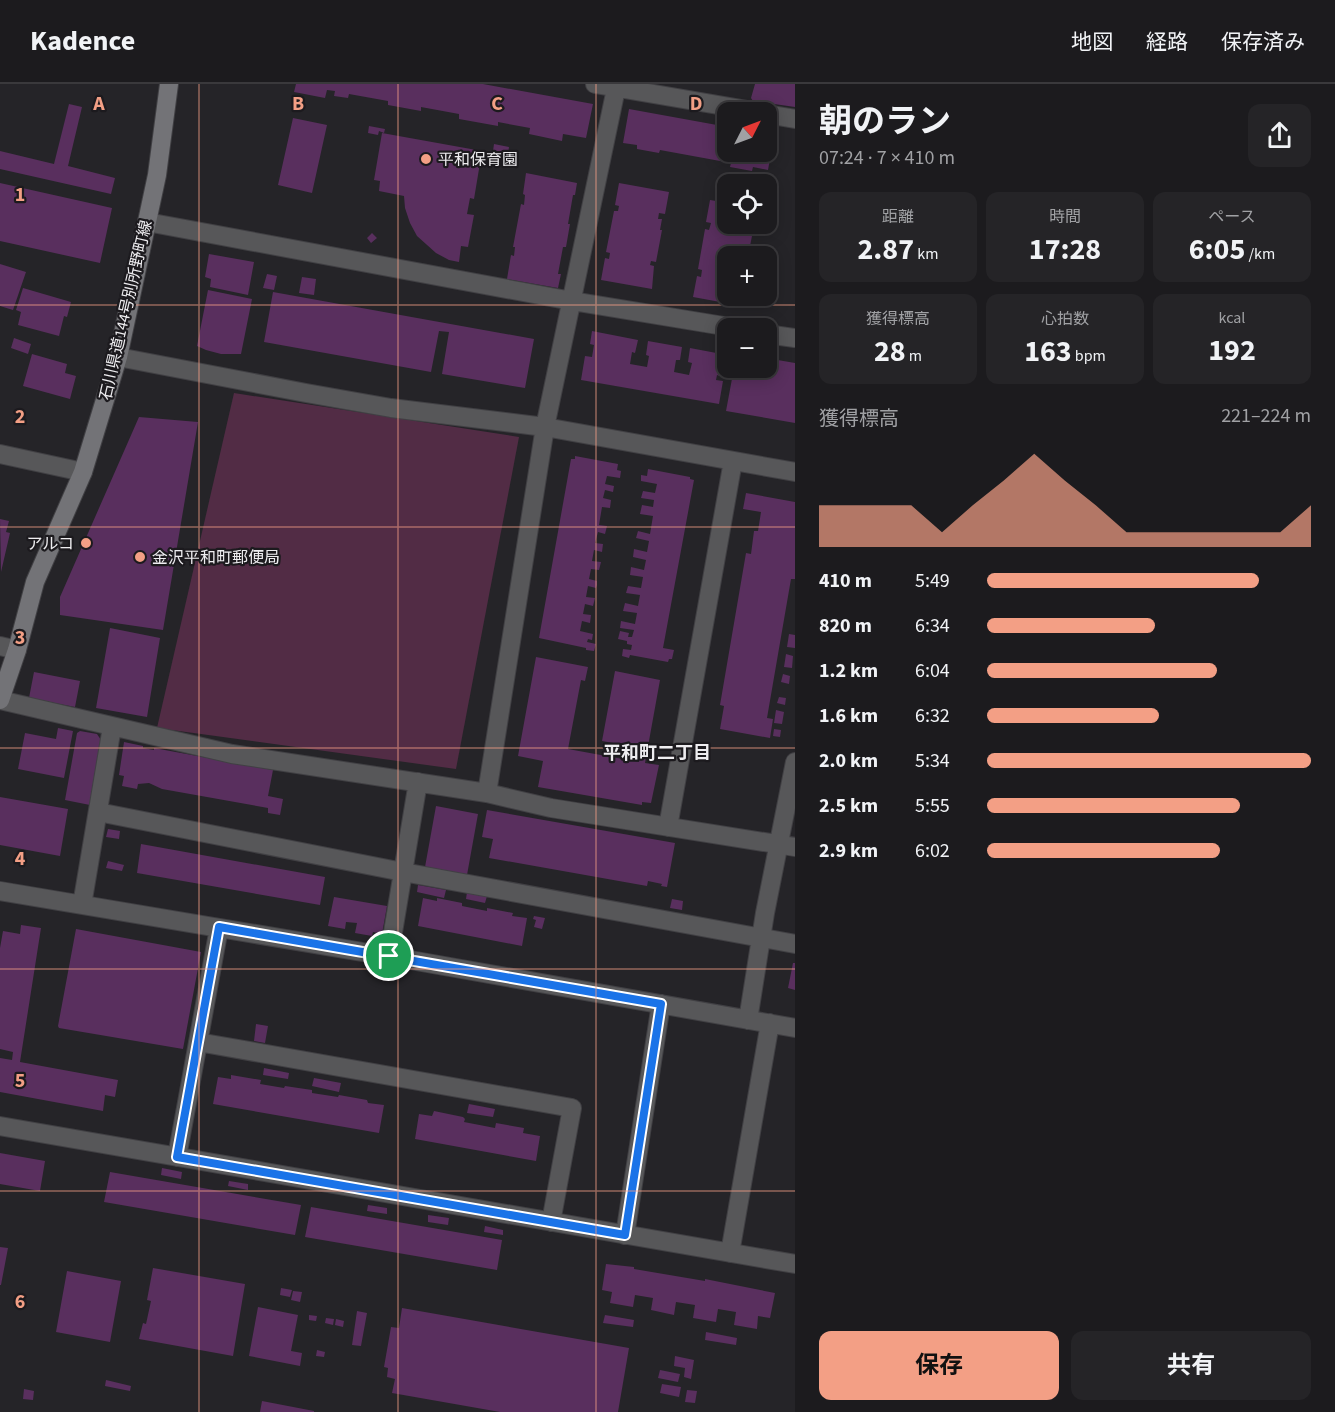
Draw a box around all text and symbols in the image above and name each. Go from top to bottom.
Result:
text: Kadence [30,21,135,61]
text: 地図 [1071,27,1113,57]
text: 経路 [1146,27,1188,57]
text: 保存済み [1221,27,1305,57]
text: A [92,90,105,118]
text: B [292,90,304,118]
text: C [491,90,503,118]
text: D [690,90,702,118]
text: 朝のラン [819,98,951,145]
north arrow [717,102,777,162]
map controls [717,102,777,378]
button: share [1248,104,1311,167]
text: 07:24 · 7 × 410 m [819,144,955,172]
place label: 平和保育園 [438,149,518,171]
marker: 平和保育園 [419,152,433,166]
button: locate [717,174,777,234]
text: 1 [15,181,25,209]
text: 距離 [882,206,914,228]
text: 時間 [1049,206,1081,228]
text: ペース [1208,206,1256,228]
street label: 石川県道144号別所野町線 [95,218,157,402]
text: 2.87 [858,228,914,271]
text: 17:28 [1029,228,1101,271]
text: 6:05 [1189,228,1245,271]
text: km [914,243,938,265]
text: /km [1245,243,1275,265]
button: + [717,246,777,306]
text: kcal [1219,307,1245,329]
text: 獲得標高 [866,308,930,330]
text: 心拍数 [1041,308,1089,330]
button: − [717,318,777,378]
text: 192 [1208,329,1256,372]
text: 28 [874,330,906,373]
text: 163 [1024,330,1072,373]
text: m [906,345,922,367]
text: bpm [1072,345,1106,367]
text: 221–224 m [1221,402,1311,430]
text: 2 [15,403,25,431]
text: 獲得標高 [819,405,899,433]
place label: アルコ [26,533,74,555]
marker: アルコ [79,536,93,550]
place label: 金沢平和町郵便局 [152,547,280,569]
marker: 金沢平和町郵便局 [133,550,147,564]
text: 410 m [819,567,872,595]
text: 5:49 [915,567,950,595]
text: 820 m [819,612,872,640]
text: 6:34 [915,612,950,640]
text: 3 [15,624,25,652]
text: 1.2 km [819,657,878,685]
text: 6:04 [915,657,950,685]
text: 1.6 km [819,702,878,730]
text: 6:32 [915,702,950,730]
district label: 平和町二丁目 [603,741,711,766]
text: 2.0 km [819,747,878,775]
text: 5:34 [915,747,950,775]
text: 2.5 km [819,792,878,820]
text: 5:55 [915,792,950,820]
text: 2.9 km [819,837,878,865]
text: 6:02 [915,837,950,865]
text: 4 [15,845,26,873]
pin [363,930,414,981]
icon: arrive [372,939,405,972]
text: 5 [15,1067,25,1095]
text: 6 [15,1288,25,1316]
button: 保存 [819,1331,1059,1400]
button: 共有 [1071,1331,1311,1400]

